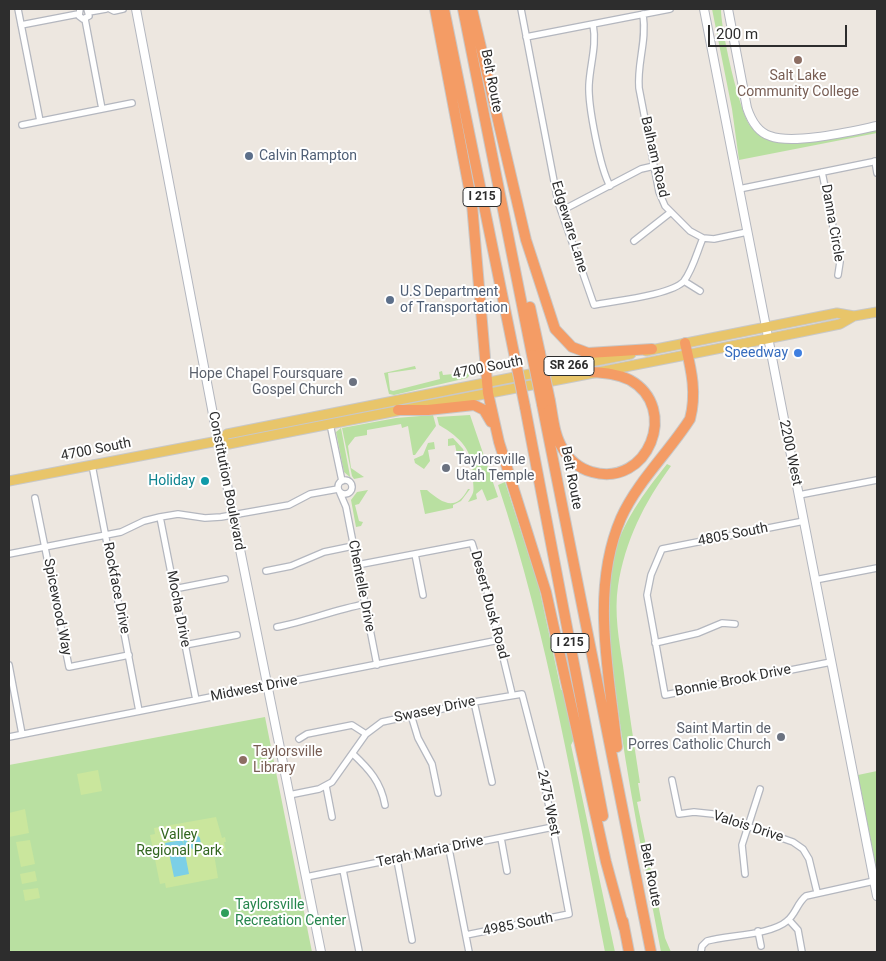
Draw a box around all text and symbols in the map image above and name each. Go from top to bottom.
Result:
scale bar [711,15,850,47]
text: 200 m [716,25,758,43]
street label: Belt Route [477,48,505,114]
marker: Salt Lake Community College [792,54,804,66]
place label: Salt Lake Community College [737,68,859,100]
street label: Balham Road [636,115,672,199]
place label: Calvin Rampton [259,148,357,164]
marker: Calvin Rampton [243,150,255,162]
street label: Edgeware Lane [547,179,591,275]
street label: Danna Circle [817,183,847,263]
road number: I 215 [463,188,501,206]
place label: U.S Department of Transportation [400,284,508,316]
marker: U.S Department of Transportation [384,294,396,306]
place label: Speedway [724,345,788,361]
marker: Speedway [792,347,804,359]
street label: 4700 South [451,353,525,383]
road number: SR 266 [544,356,594,376]
place label: Hope Chapel Foursquare Gospel Church [189,366,343,398]
marker: Hope Chapel Foursquare Gospel Church [347,376,359,388]
street label: Constitution Boulevard [204,410,248,552]
street label: 2200 West [775,419,805,487]
street label: 4700 South [59,435,133,465]
street label: Belt Route [557,445,585,511]
place label: Taylorsville Utah Temple [456,452,535,484]
marker: Taylorsville Utah Temple [440,462,452,474]
place label: Holiday [148,473,195,489]
marker: Holiday [199,475,211,487]
street label: 4805 South [696,520,770,550]
street label: Chentelle Drive [344,539,378,633]
street label: Rockface Drive [99,541,133,635]
street label: Desert Dusk Road [466,549,512,661]
street label: Spicewood Way [39,557,75,657]
street label: Mocha Drive [162,569,194,649]
road number: I 215 [551,634,589,652]
street label: Bonnie Brook Drive [674,662,792,700]
street label: Midwest Drive [209,672,299,706]
street label: Swasey Drive [393,693,477,727]
place label: Saint Martin de Porres Catholic Church [628,721,771,754]
marker: Saint Martin de Porres Catholic Church [775,731,787,743]
place label: Taylorsville Library [253,744,322,776]
marker: Taylorsville Library [237,754,249,766]
street label: 2475 West [533,769,563,837]
street label: Valois Drive [711,808,785,846]
park label: Valley Regional Park [136,827,222,860]
street label: Terah Maria Drive [375,832,485,872]
street label: Belt Route [636,842,664,908]
place label: Taylorsville Recreation Center [235,897,346,930]
marker: Taylorsville Recreation Center [219,907,231,919]
street label: 4985 South [481,910,555,940]

